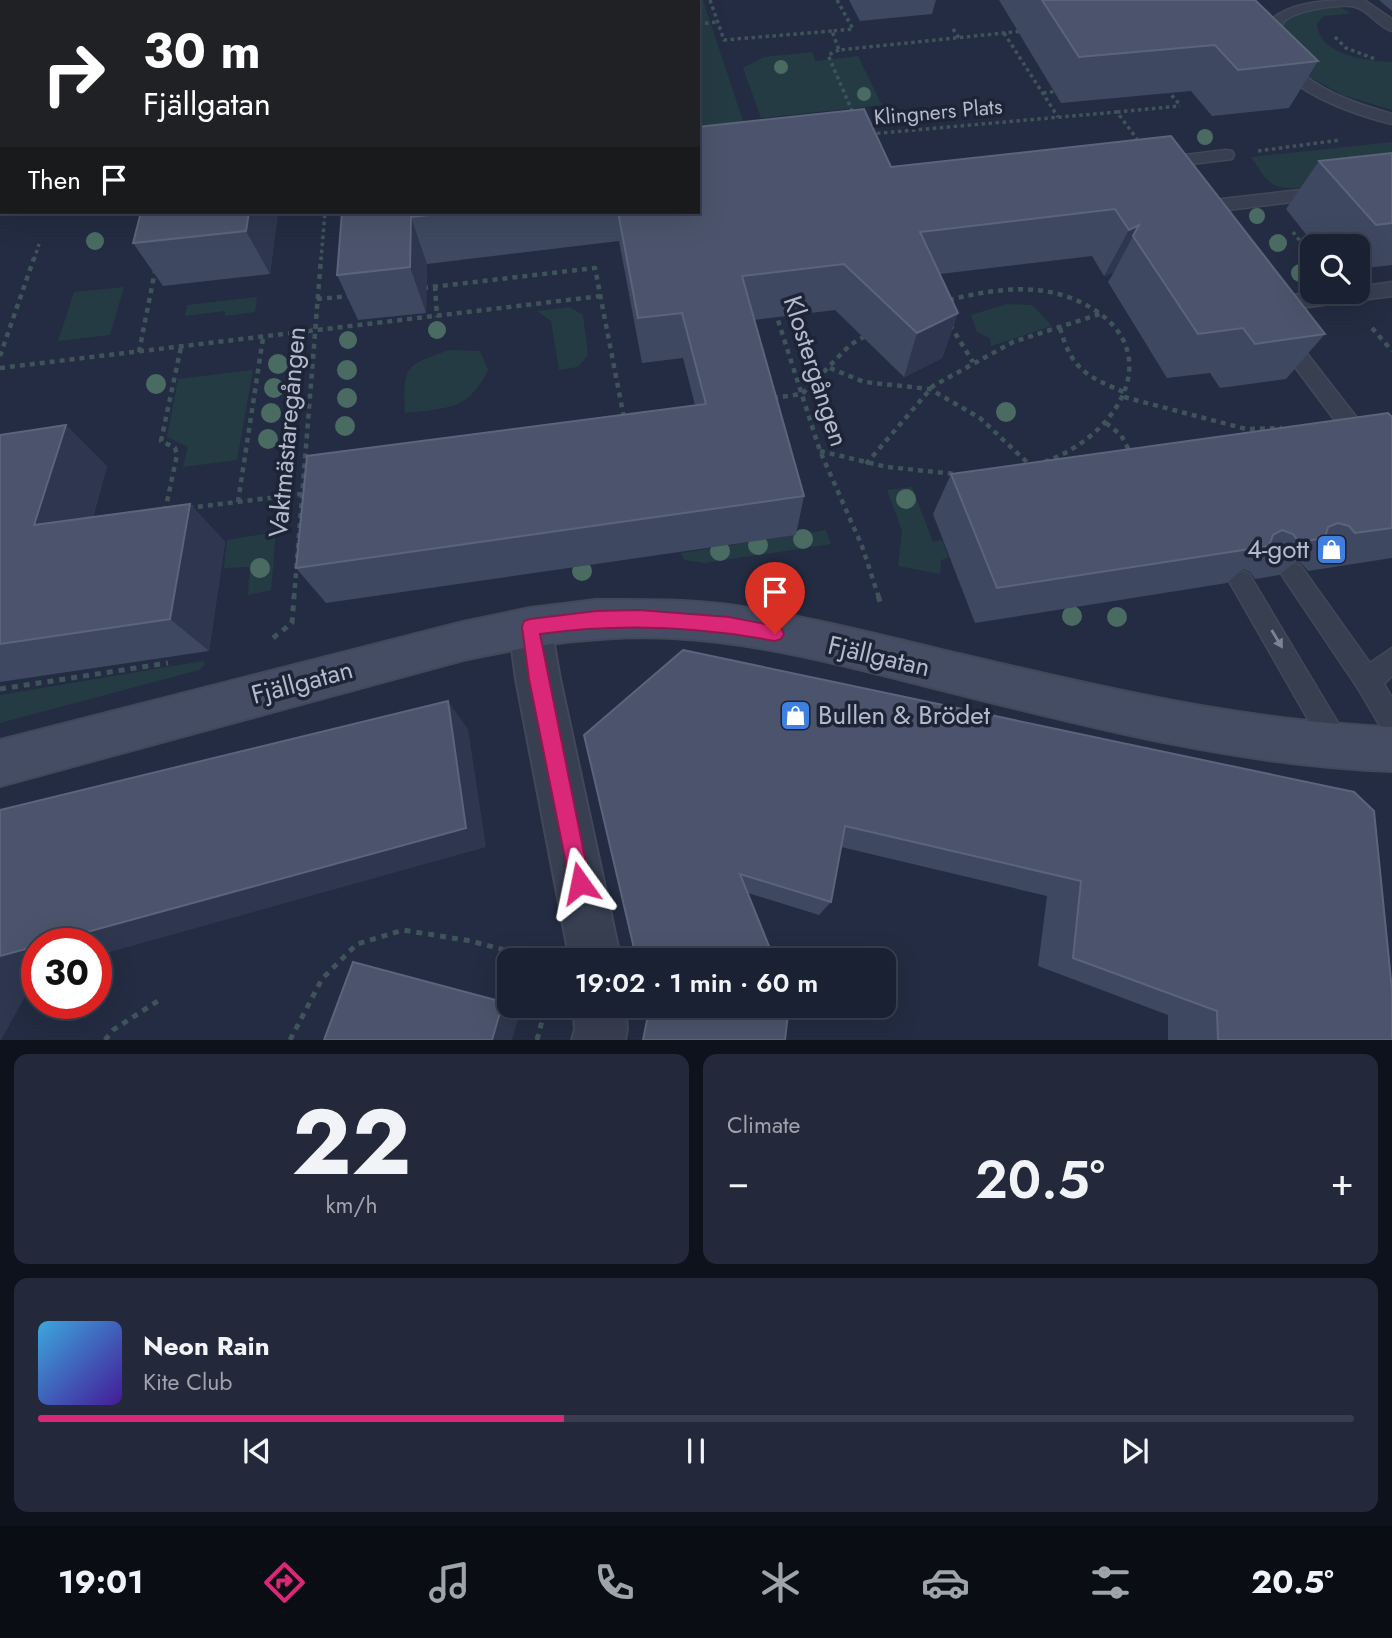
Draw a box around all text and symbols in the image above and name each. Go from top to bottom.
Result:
text: 30 m [143,16,261,86]
icon: right [28,28,119,119]
text: Fjällgatan [143,81,271,127]
street label: Klingners Plats [872,91,1004,133]
text: Then [28,161,81,199]
icon: arrive [95,161,133,199]
map controls [1300,234,1370,304]
button: search [1300,234,1370,304]
street label: Klostergången [774,291,858,451]
street label: Vaktmästaregången [259,325,315,539]
place label: 4-gott [1247,530,1310,568]
shop icon: 4-gott [1315,532,1349,566]
pin [745,562,805,634]
icon: arrive [756,573,794,611]
street label: Fjällgatan [824,626,934,686]
one-way arrow [1270,629,1283,649]
street label: Fjällgatan [247,650,357,714]
place label: Bullen & Brödet [818,696,991,734]
shop icon: Bullen & Brödet [778,698,812,732]
position arrow [543,846,617,920]
speed limit sign: 30 [21,928,112,1019]
text: 19:02 · 1 min · 60 m [575,964,818,1002]
text: 22 [292,1077,411,1208]
text: Climate [727,1108,800,1142]
text: 20.5° [975,1142,1105,1218]
text: − [727,1154,749,1209]
text: + [1331,1154,1354,1209]
text: km/h [326,1188,377,1222]
text: Neon Rain [143,1327,270,1365]
text: Kite Club [143,1365,232,1399]
icon: previous [238,1432,276,1470]
icon: pause [677,1432,715,1470]
icon: next [1116,1432,1154,1470]
icon: directions [260,1558,309,1607]
icon: music [425,1558,474,1607]
icon: phone [590,1558,639,1607]
icon: climate [756,1558,805,1607]
icon: car [921,1558,970,1607]
icon: filters [1086,1558,1135,1607]
text: 19:01 [58,1559,144,1605]
text: 20.5° [1251,1559,1334,1605]

